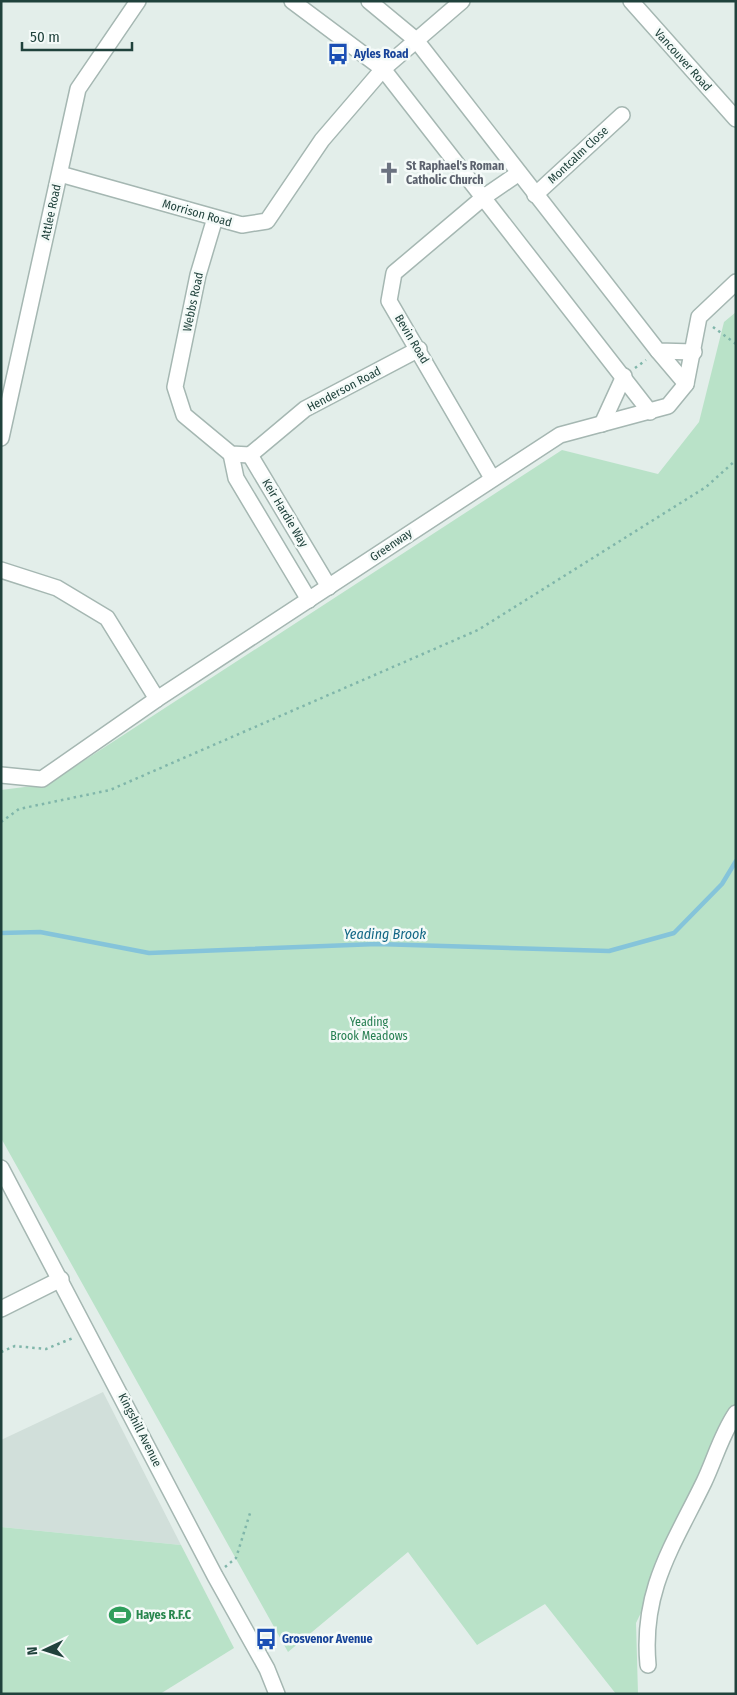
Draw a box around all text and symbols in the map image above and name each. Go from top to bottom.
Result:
scale bar [22,20,132,52]
street label: Vancouver Road [652,26,714,94]
text: 50 m [30,28,60,46]
bus stop icon: Ayles Road [325,41,351,67]
place label: Ayles Road [353,47,409,61]
street label: Montcalm Close [545,123,611,186]
place label: St Raphael's Roman Catholic Church [406,159,504,187]
church icon: St Raphael's Roman Catholic Church [376,160,402,186]
street label: Attlee Road [38,183,64,241]
street label: Morrison Road [161,196,233,230]
street label: Webbs Road [180,271,206,333]
street label: Bevin Road [392,312,432,366]
street label: Henderson Road [305,364,383,414]
street label: Keir Hardie Way [259,476,311,550]
street label: Greenway [367,526,415,564]
water label: Yeading Brook [344,926,426,943]
park label: Yeading Brook Meadows [330,1015,408,1043]
street label: Kingshill Avenue [115,1391,165,1469]
sports icon: Hayes R.F.C [107,1602,133,1628]
place label: Hayes R.F.C [136,1608,192,1622]
north arrow [20,1625,70,1675]
bus stop icon: Grosvenor Avenue [253,1626,279,1652]
place label: Grosvenor Avenue [282,1632,373,1646]
text: N [24,1646,41,1656]

